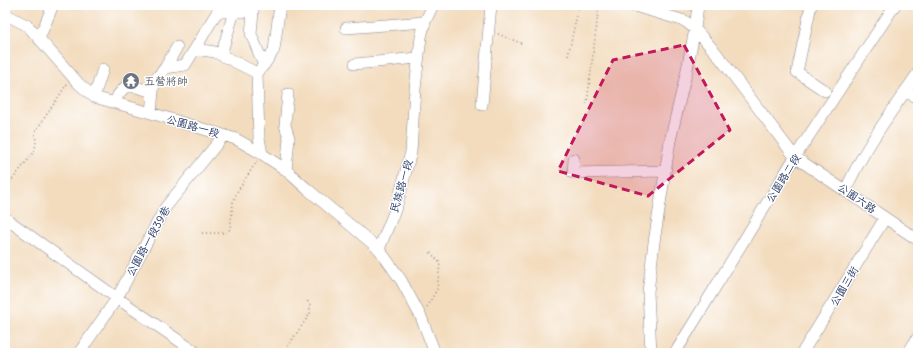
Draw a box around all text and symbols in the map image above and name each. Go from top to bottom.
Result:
temple icon: 五營將帥 [121,71,141,91]
place label: 五營將帥 [144,74,188,88]
street label: 公園路一段 [165,112,221,140]
street label: 公園路二段 [762,151,804,205]
street label: 民族路一段 [387,158,415,214]
street label: 公園六路 [835,180,879,216]
street label: 公園路一段39巷 [123,203,173,279]
street label: 公園三街 [827,263,862,308]

